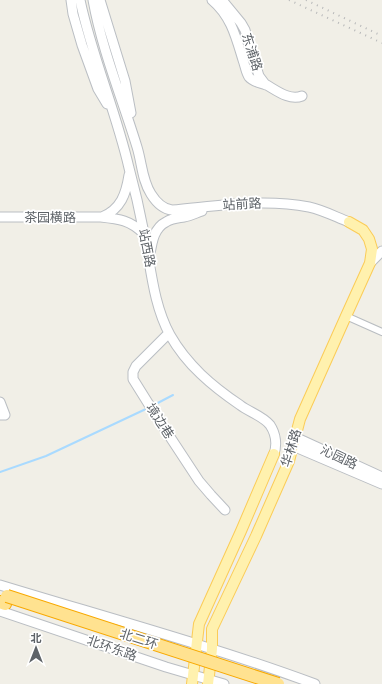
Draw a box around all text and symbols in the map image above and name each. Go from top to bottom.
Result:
street label: 东浦路 [238,31,266,73]
street label: 站前路 [222,194,262,214]
street label: 茶园横路 [24,209,76,226]
street label: 站西路 [135,227,159,269]
street label: 境边巷 [142,400,178,442]
street label: 华林路 [277,427,305,469]
street label: 沁园路 [318,441,360,473]
street label: 北二环 [118,625,160,653]
north arrow [16,628,56,668]
text: 北 [31,631,42,645]
street label: 北环东路 [85,631,139,665]

